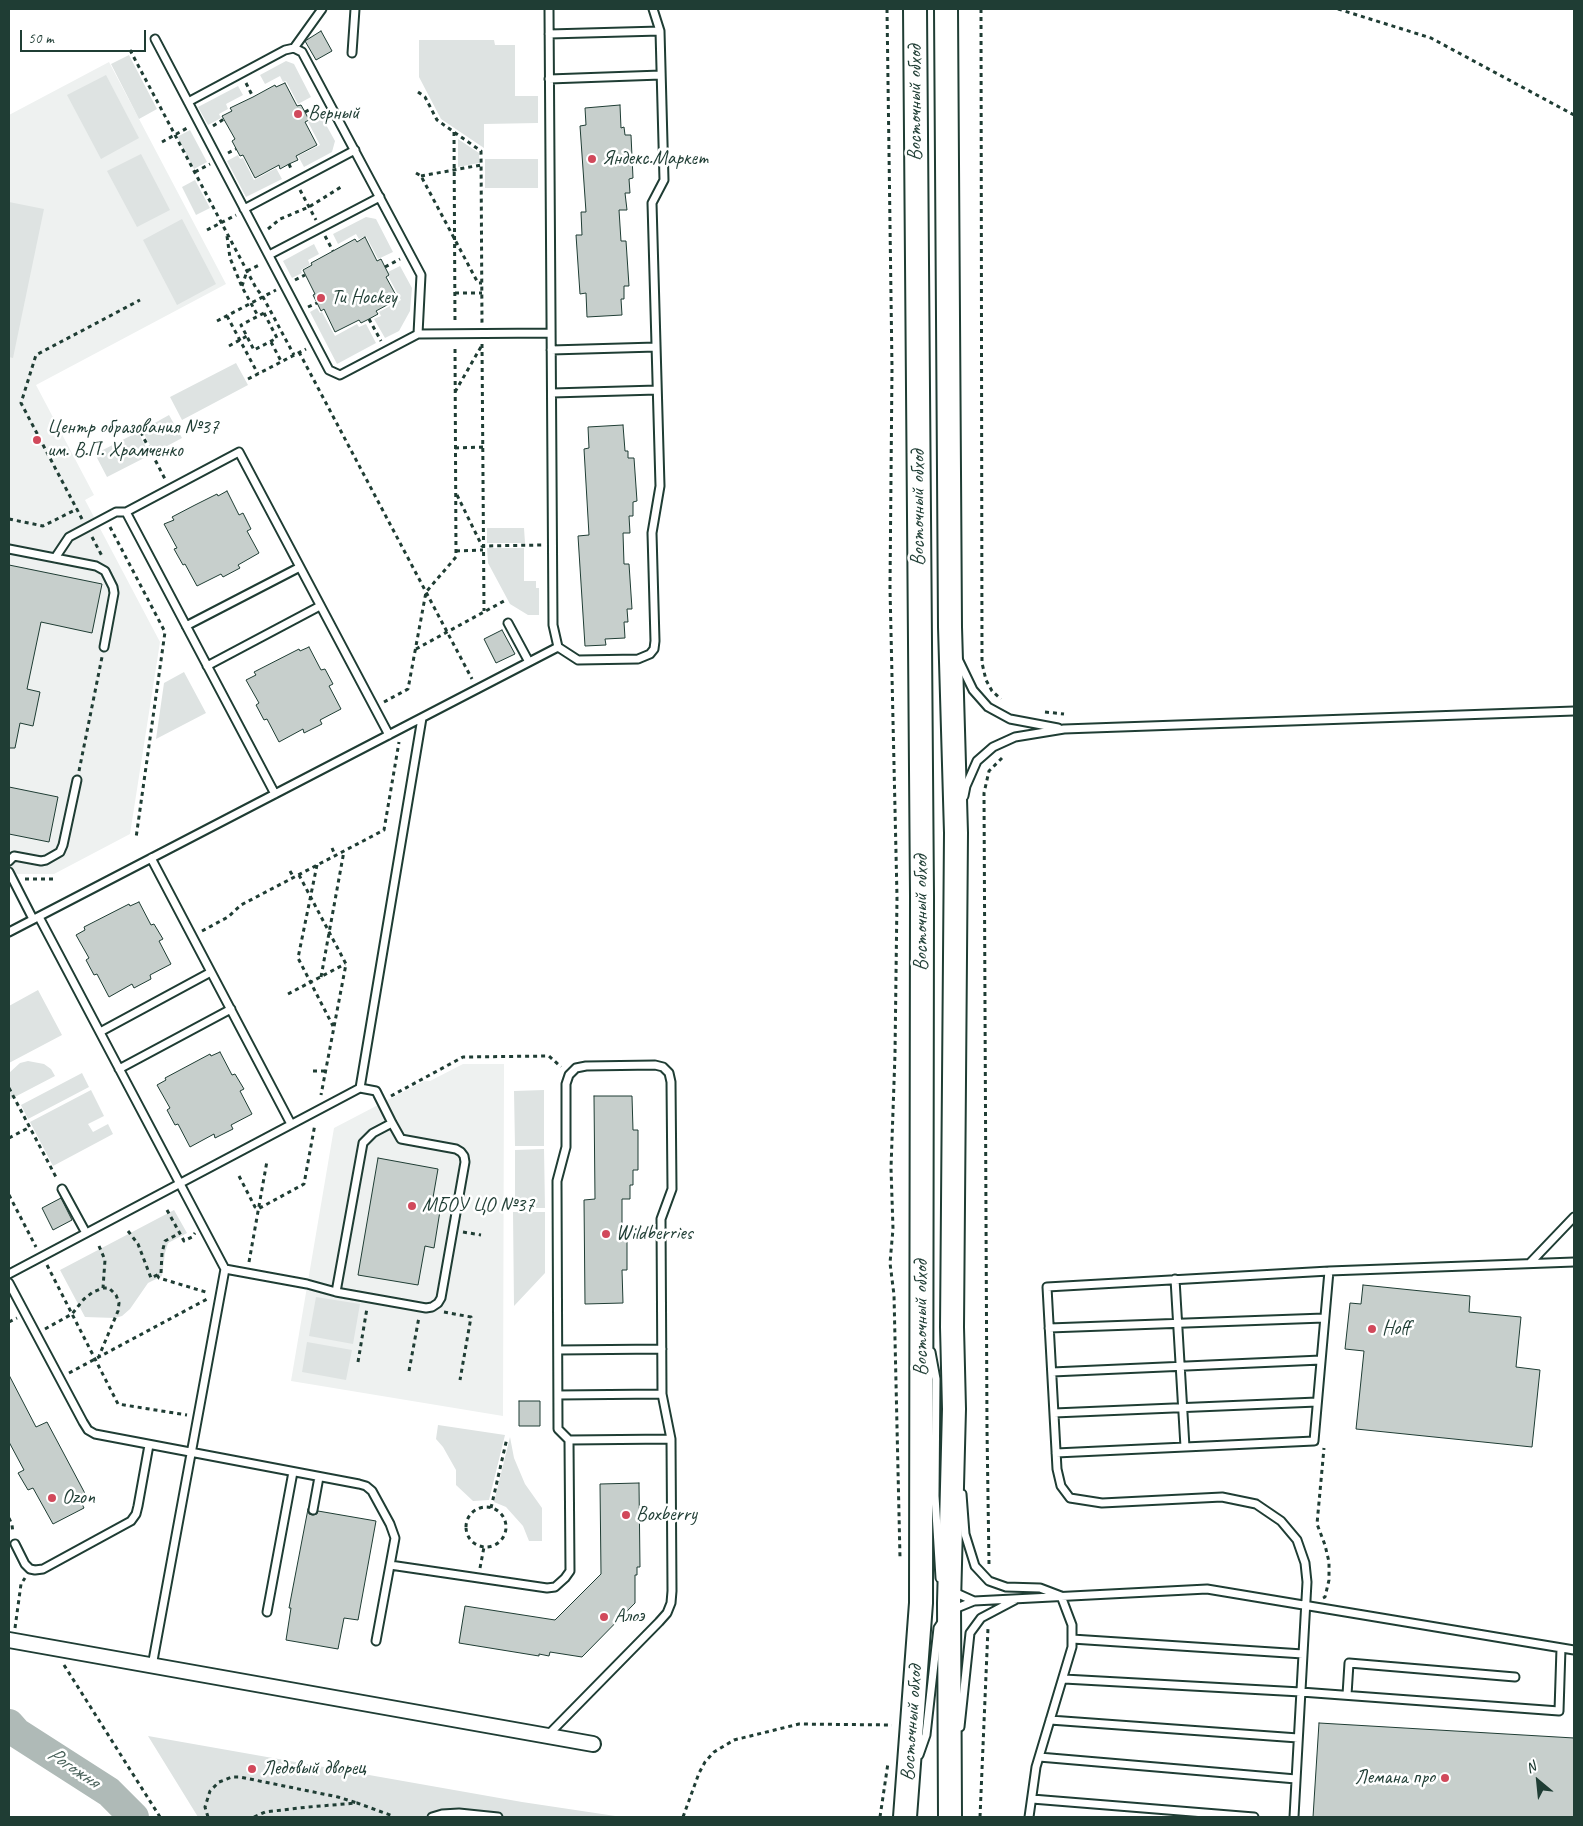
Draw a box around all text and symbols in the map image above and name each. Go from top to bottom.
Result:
scale bar [22,20,149,52]
text: 50 m [28,29,54,48]
street label: Восточный обход [904,45,928,161]
place label: Верный [308,102,359,126]
marker: Верный [292,108,304,120]
place label: Яндекс.Маркет [602,147,708,171]
marker: Яндекс.Маркет [586,153,598,165]
place label: Tu Hockey [331,286,397,310]
marker: Tu Hockey [315,292,327,304]
place label: Центр образования №37 им. В.П. Храмченко [47,416,219,463]
marker: Центр образования №37 им. В.П. Храмченко [31,434,43,446]
street label: Восточный обход [907,450,931,566]
street label: Восточный обход [910,855,934,971]
place label: МБОУ ЦО №37 [422,1194,534,1218]
marker: МБОУ ЦО №37 [406,1200,418,1212]
place label: Wildberries [616,1222,693,1246]
marker: Wildberries [600,1228,612,1240]
street label: Восточный обход [910,1260,934,1376]
place label: Hoff [1382,1317,1410,1341]
marker: Hoff [1366,1323,1378,1335]
place label: Ozon [62,1486,95,1510]
marker: Ozon [46,1492,58,1504]
place label: Boxberry [636,1503,697,1527]
marker: Boxberry [620,1509,632,1521]
place label: Алоэ [614,1605,644,1629]
marker: Алоэ [598,1611,610,1623]
street label: Восточный обход [896,1664,928,1782]
water label: Рогожня [42,1742,104,1794]
north arrow [1513,1756,1563,1806]
place label: Ледовый дворец [262,1757,366,1781]
text: N [1523,1758,1539,1777]
marker: Ледовый дворец [246,1763,258,1775]
place label: Лемана про [1355,1766,1435,1790]
marker: Лемана про [1439,1772,1451,1784]

